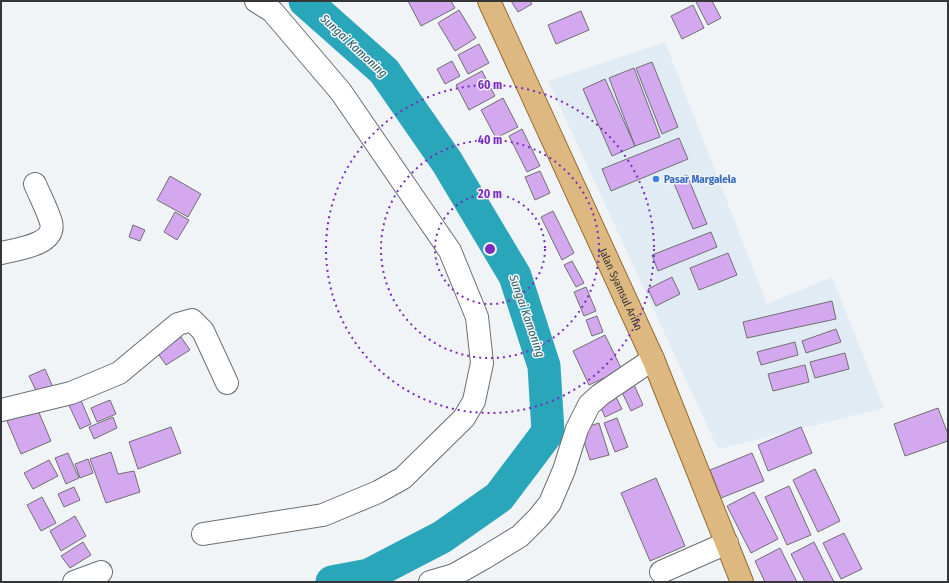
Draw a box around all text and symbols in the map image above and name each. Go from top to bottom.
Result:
water label: Sungai Kamoning [317,11,390,81]
text: 60 m [478,78,502,92]
text: 40 m [478,133,502,147]
place label: Pasar Margalela [664,173,737,186]
marker: Pasar Margalela [651,174,661,184]
text: 20 m [477,187,502,201]
centre of rings [483,242,497,256]
street label: Jalan Syamsul Arifin [596,246,645,333]
water label: Sungai Kamoning [506,272,548,359]

